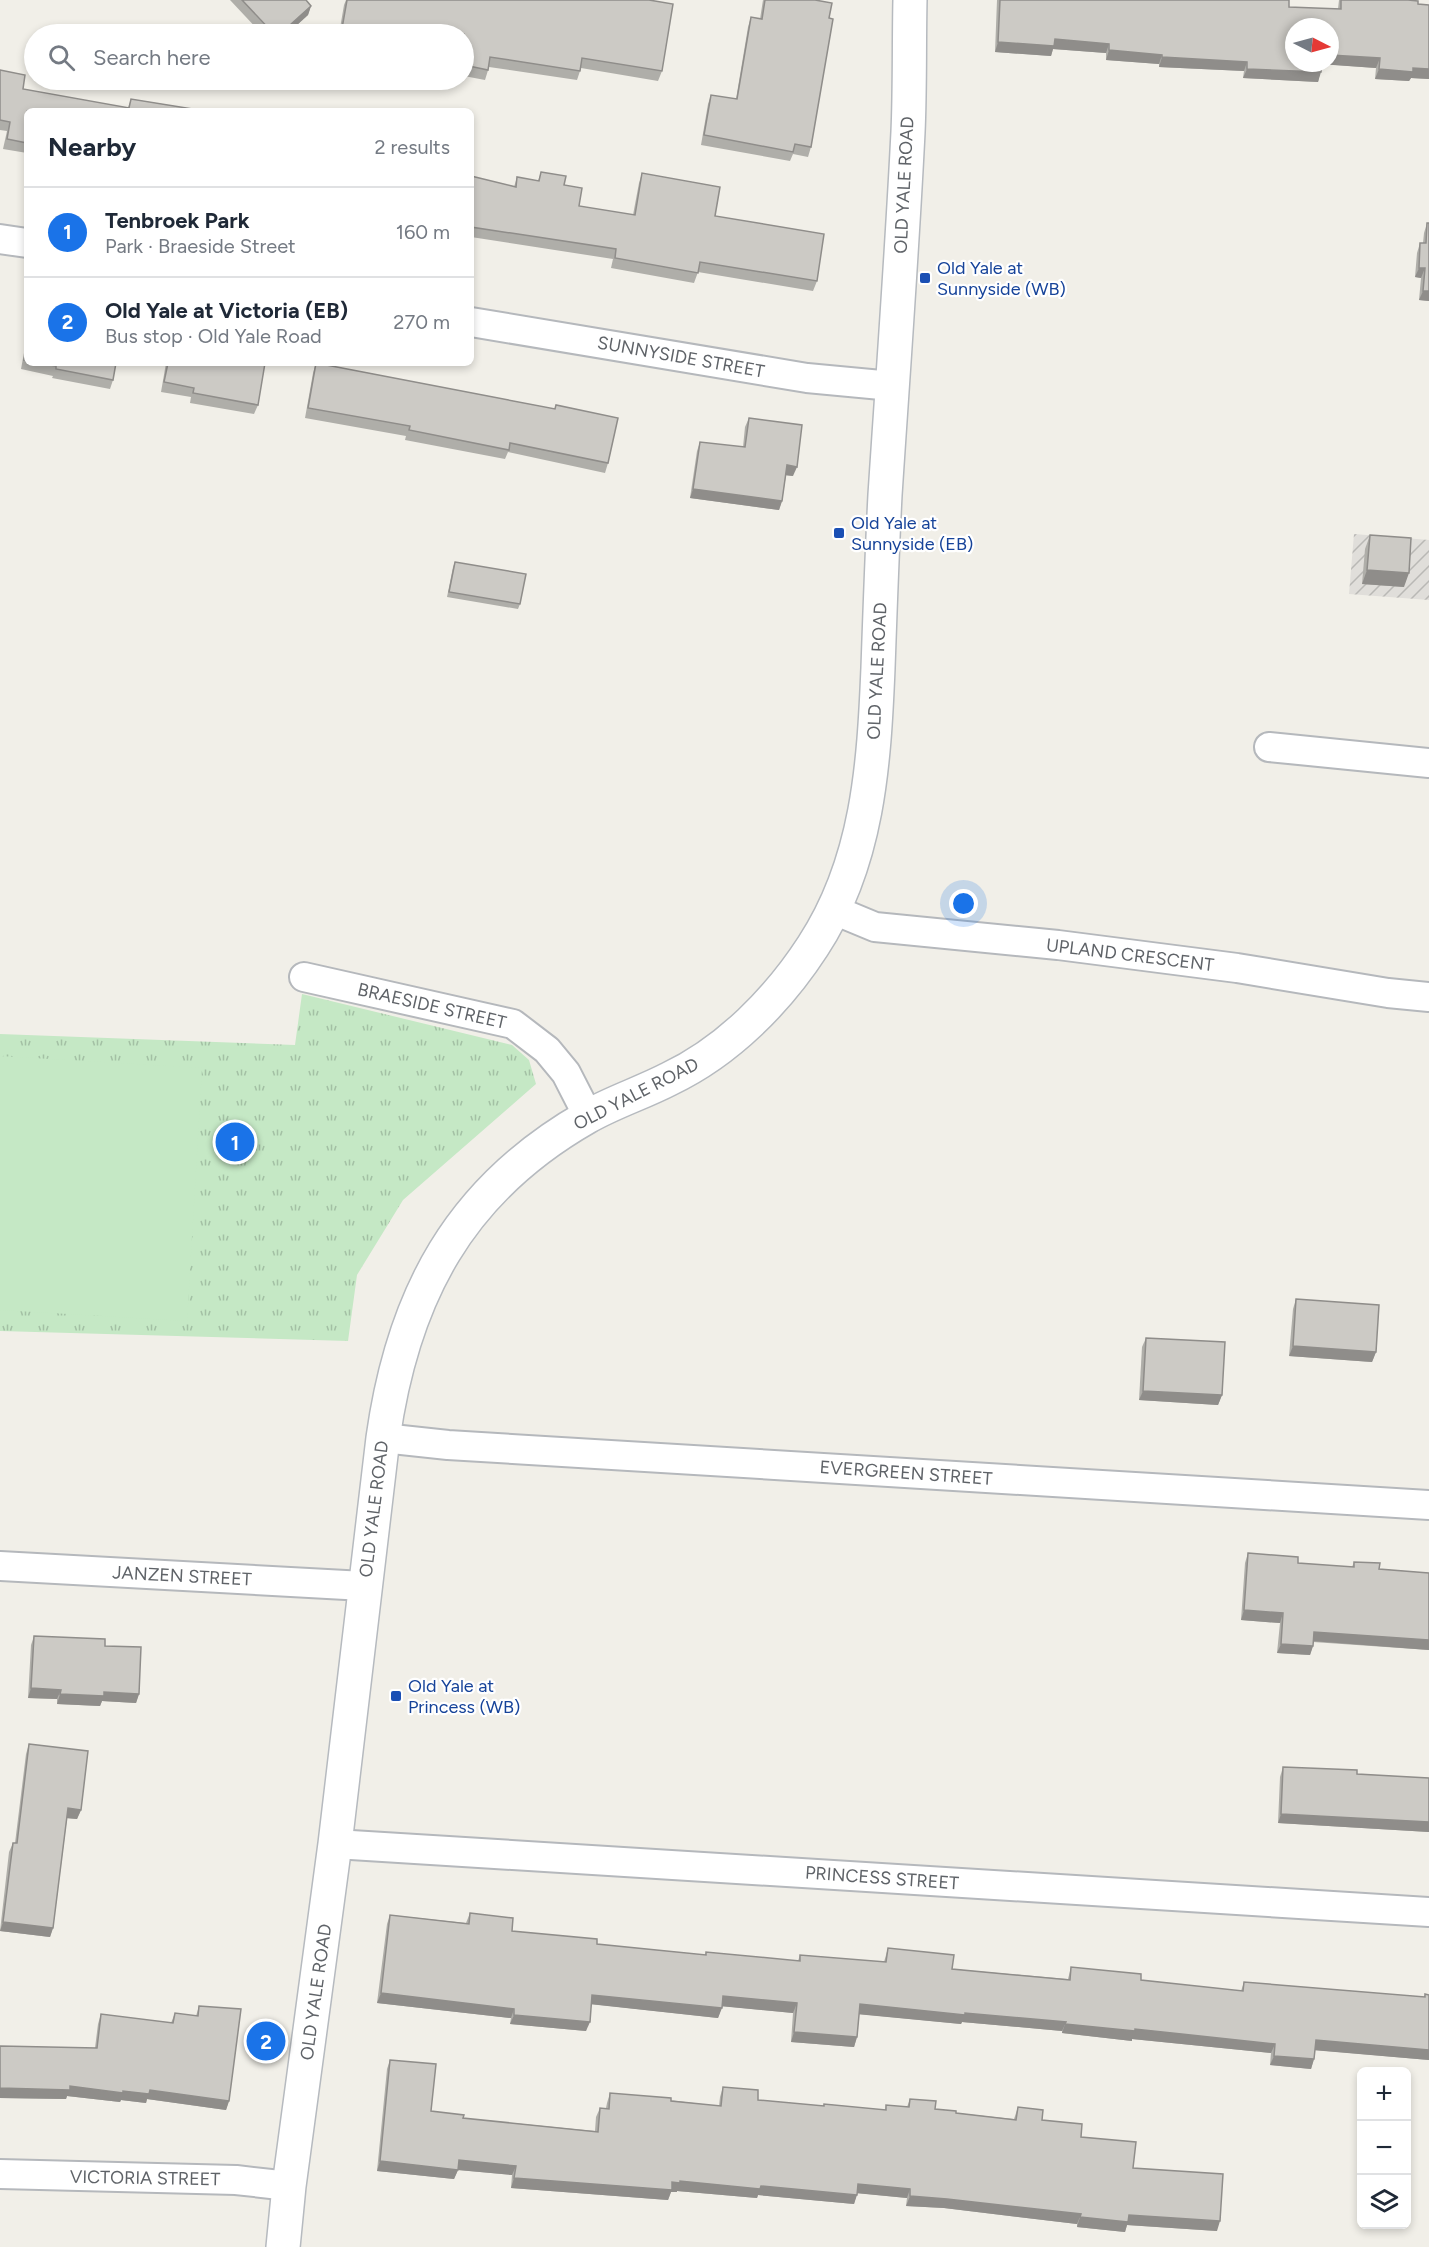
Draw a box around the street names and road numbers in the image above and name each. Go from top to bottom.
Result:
street label: OLD YALE ROAD [889,116,919,254]
street label: SUNNYSIDE STREET [596,331,766,383]
street label: OLD YALE ROAD [862,602,892,740]
street label: UPLAND CRESCENT [1045,934,1215,976]
street label: BRAESIDE STREET [355,978,509,1034]
street label: OLD YALE ROAD [570,1053,702,1135]
street label: OLD YALE ROAD [355,1439,393,1579]
street label: EVERGREEN STREET [819,1456,993,1490]
street label: JANZEN STREET [112,1561,252,1591]
street label: PRINCESS STREET [804,1862,960,1894]
street label: OLD YALE ROAD [296,1922,336,2062]
street label: VICTORIA STREET [70,2166,221,2190]

